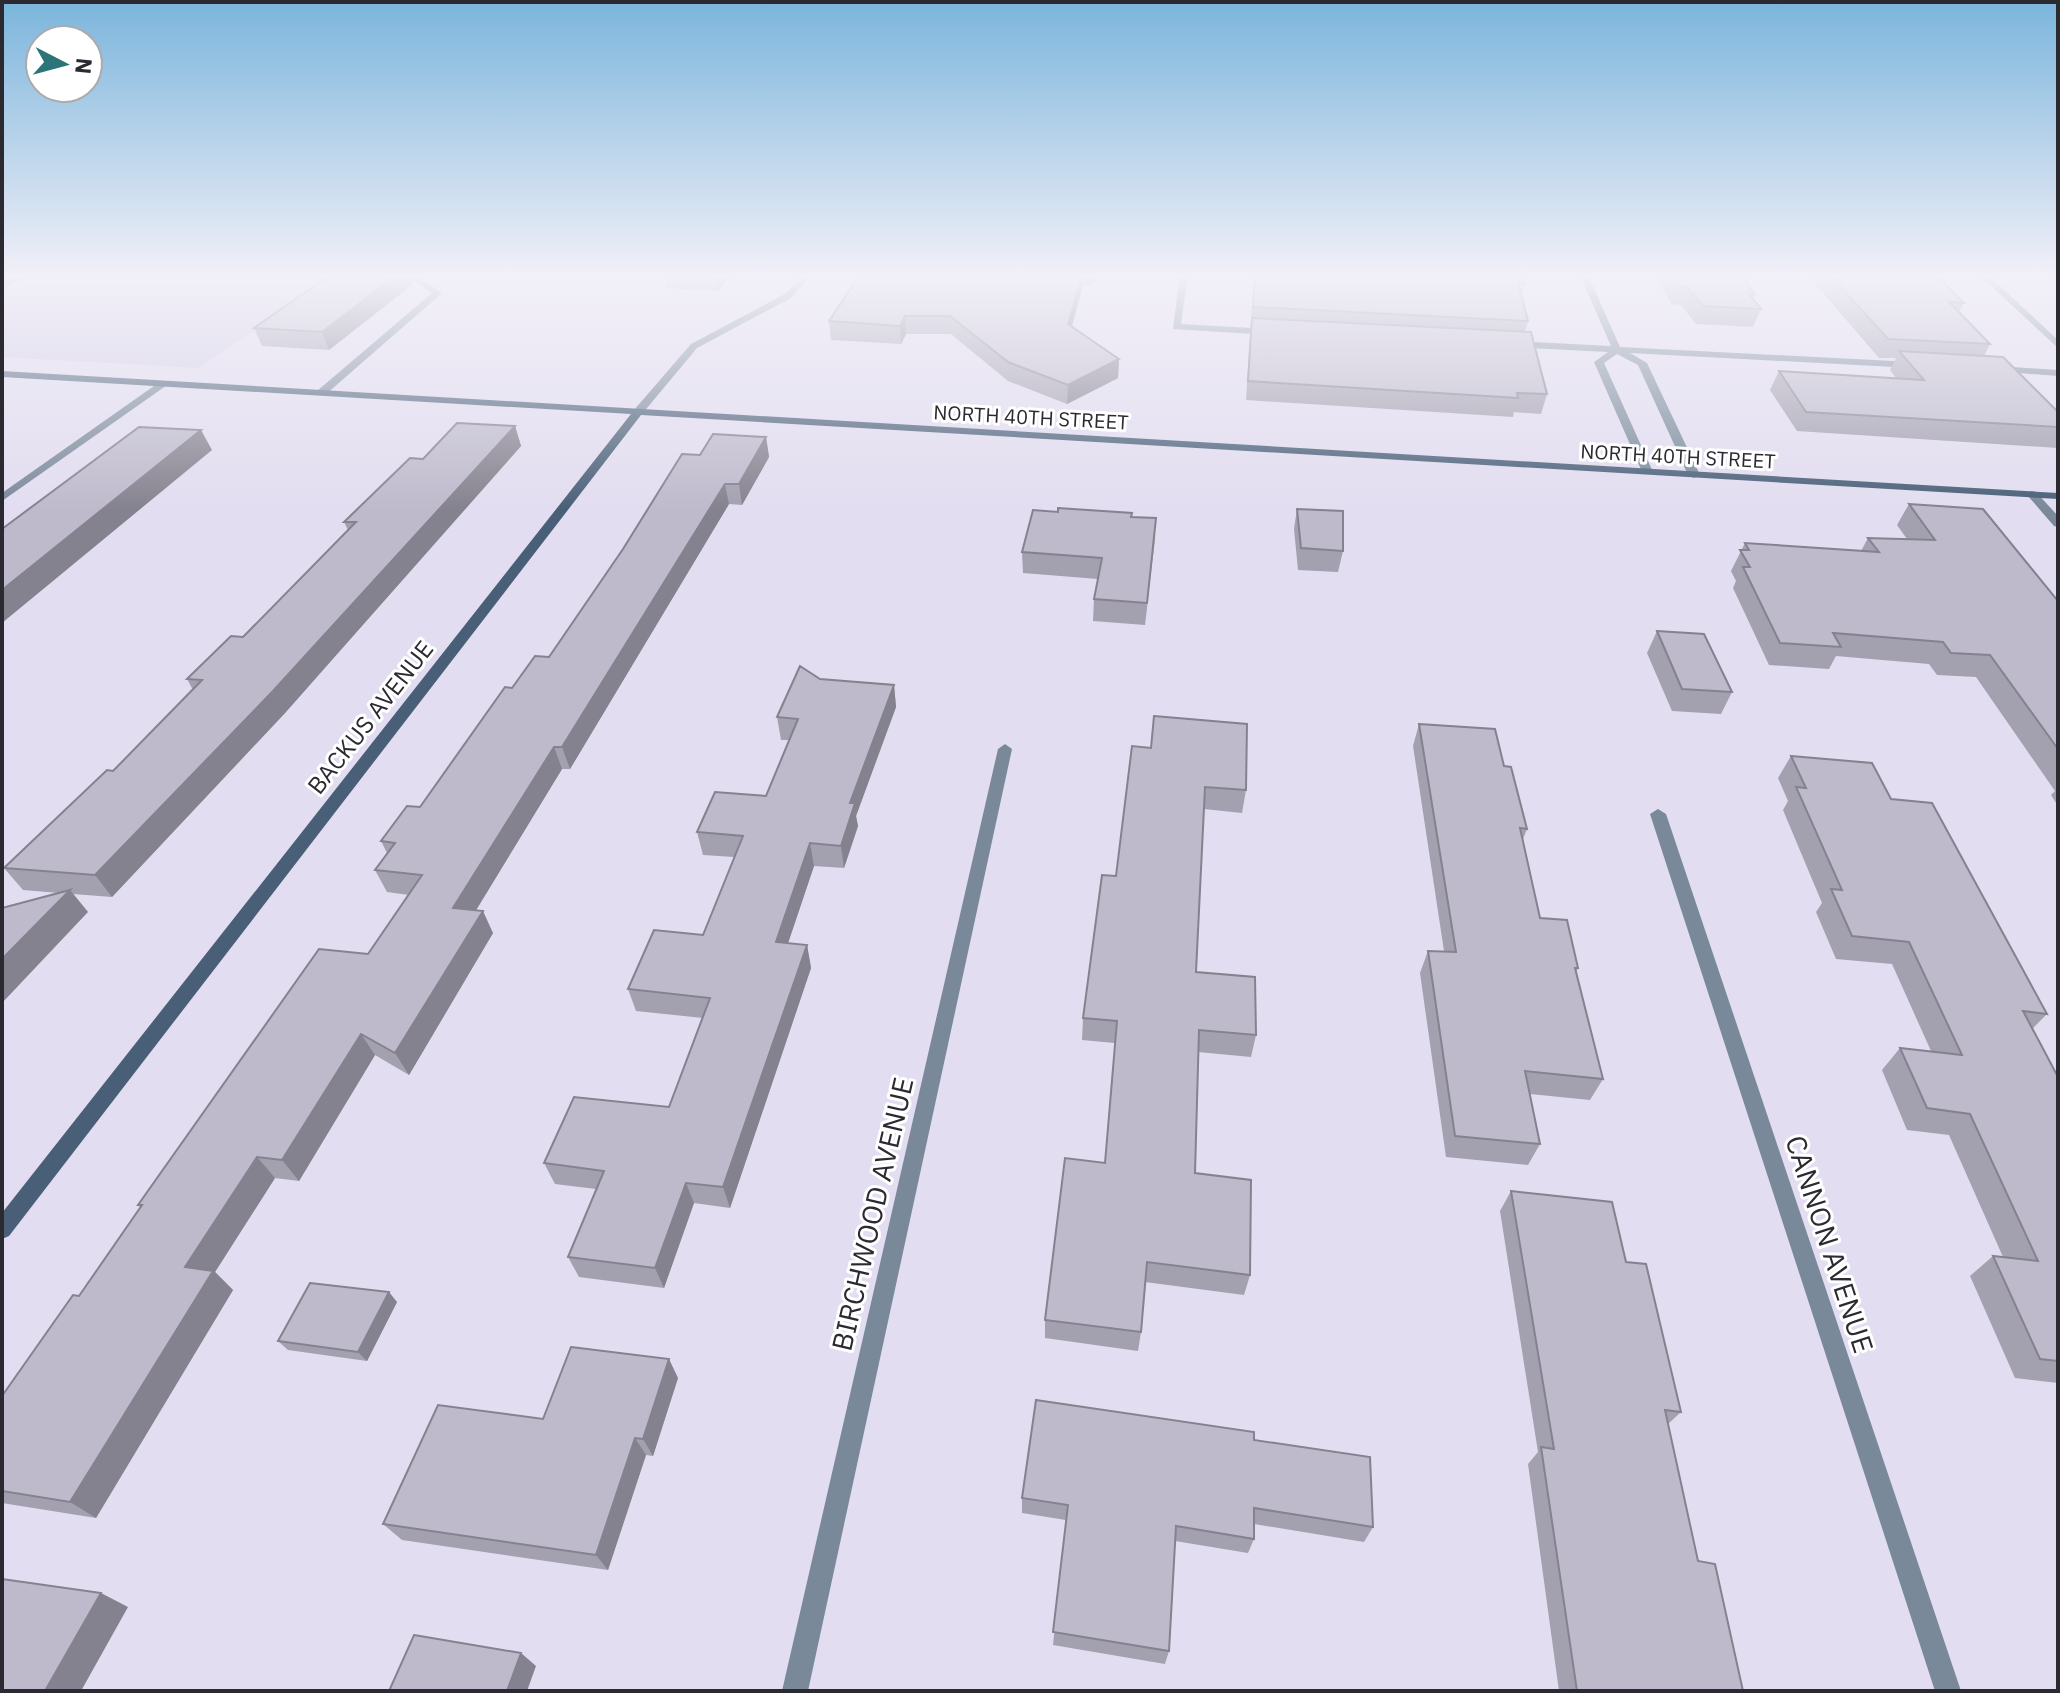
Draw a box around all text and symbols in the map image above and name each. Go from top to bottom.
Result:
north arrow [24,24,104,104]
text: N [69,57,100,76]
street label: NORTH 40TH STREET [933,398,1129,436]
street label: NORTH 40TH STREET [1580,437,1776,475]
street label: BACKUS AVENUE [300,634,440,800]
street label: BIRCHWOOD AVENUE [823,1074,921,1354]
street label: CANNON AVENUE [1777,1131,1883,1357]

